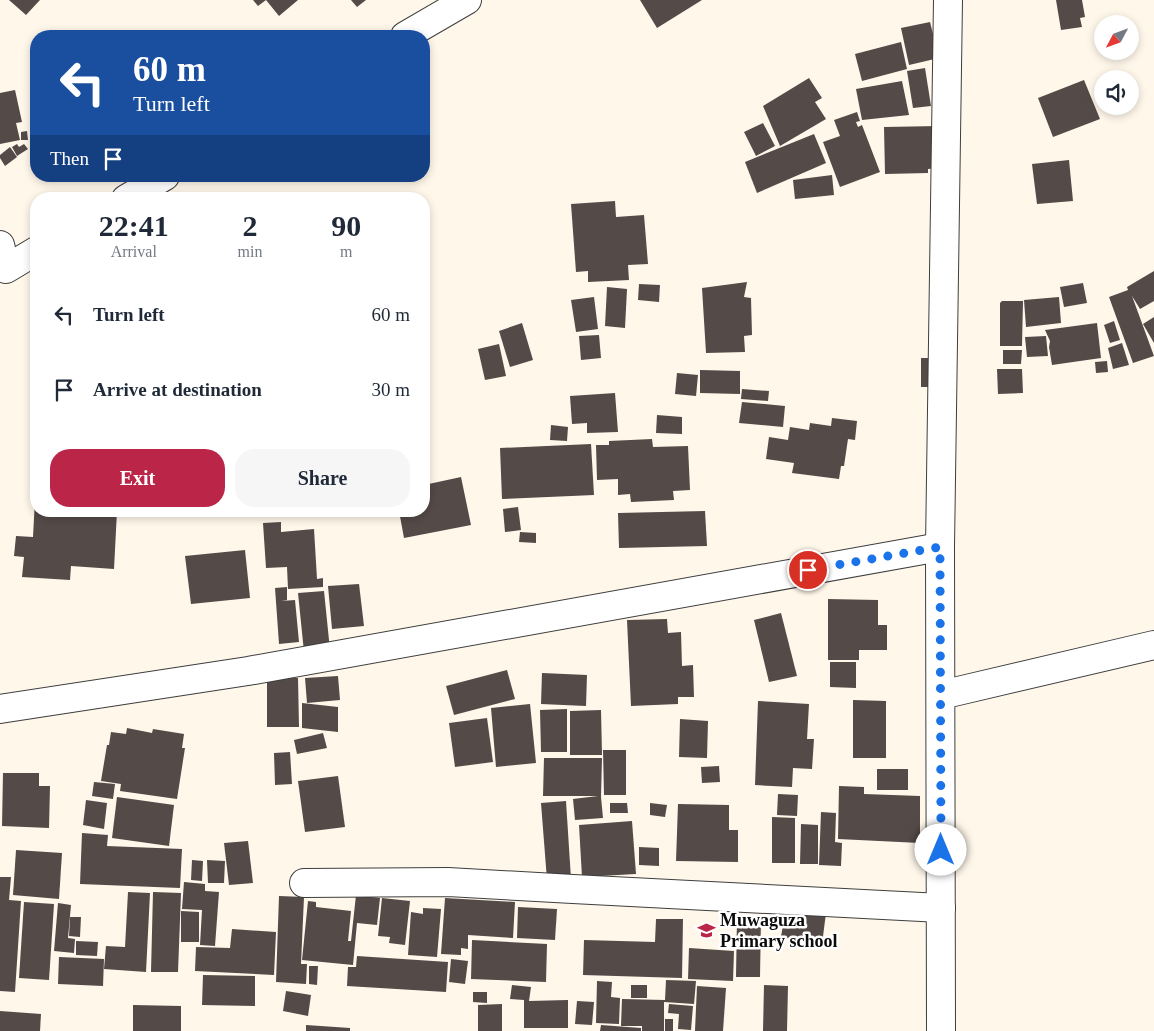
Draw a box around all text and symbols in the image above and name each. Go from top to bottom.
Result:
north arrow [1094,15,1139,60]
map controls [1094,15,1139,115]
icon: left [50,50,115,115]
text: 60 m [133,50,206,89]
button: sound [1094,70,1139,115]
text: Turn left [133,91,210,116]
icon: arrive [99,145,127,173]
text: Then [50,148,89,169]
text: 22:41 [99,209,169,242]
text: 2 [242,209,257,242]
text: 90 [331,209,361,242]
text: Arrival [111,243,157,260]
text: min [238,243,262,260]
text: m [340,243,352,260]
icon: left [50,301,78,329]
text: Turn left [93,304,165,325]
text: 60 m [371,304,410,325]
icon: arrive [50,376,78,404]
text: Arrive at destination [93,379,262,400]
text: 30 m [371,379,410,400]
button: Exit [50,449,225,507]
button: Share [235,449,410,507]
pin [787,549,829,591]
icon: arrive [794,556,822,584]
position arrow [914,823,966,875]
place label: Muwaguza Primary school [720,910,837,951]
school or university icon: Muwaguza Primary school [696,920,716,940]

